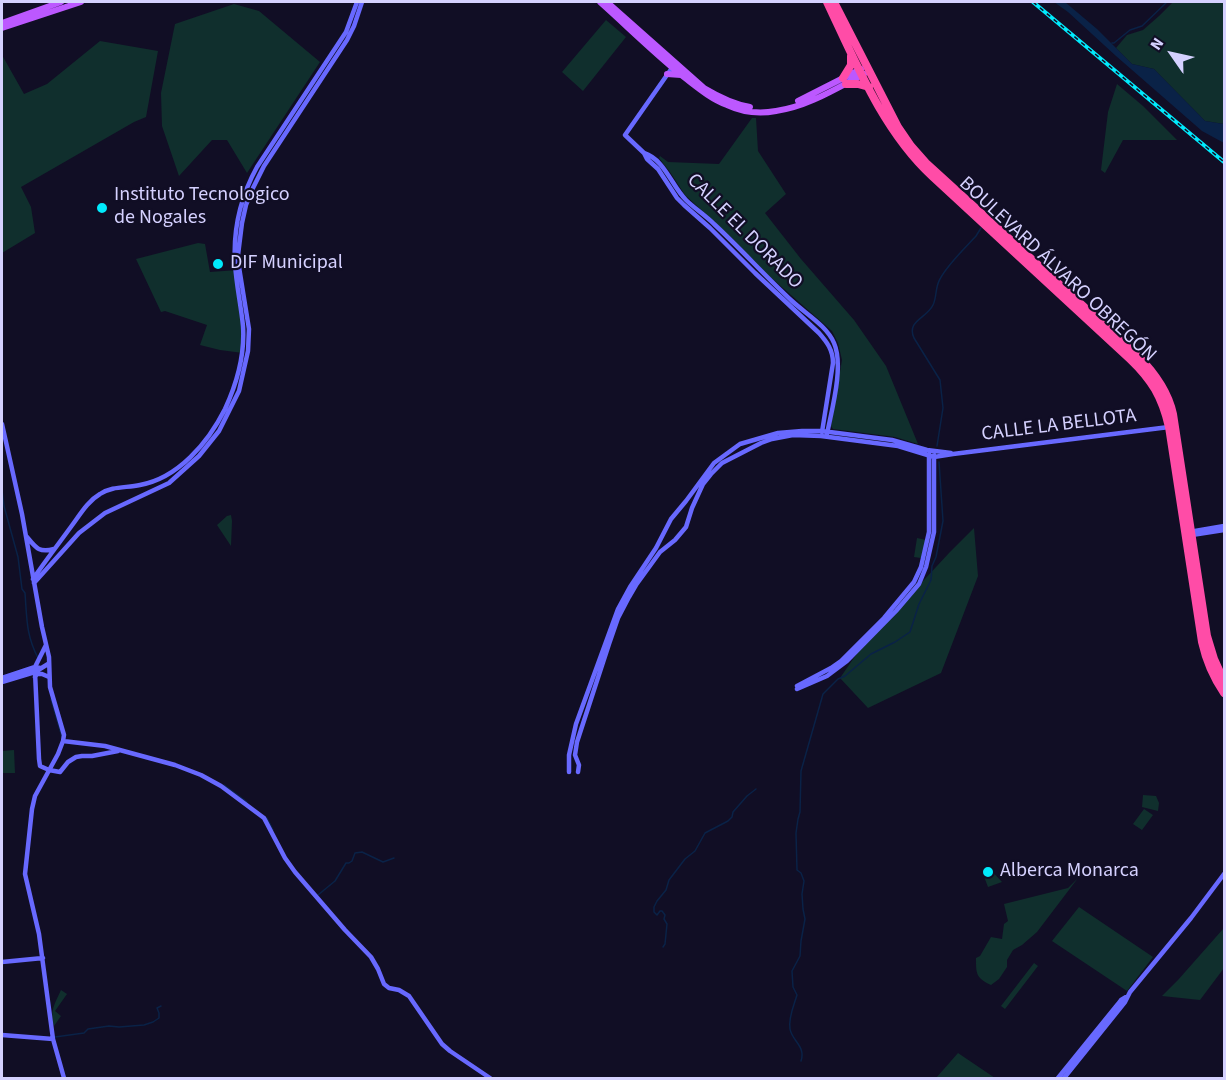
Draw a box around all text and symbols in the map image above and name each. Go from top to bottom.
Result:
north arrow [1142,24,1202,84]
text: N [1145,33,1169,55]
street label: CALLE EL DORADO [681,169,807,295]
street label: BOULEVARD ÁLVARO OBREGÓN [953,172,1161,368]
place label: Instituto Tecnologico de Nogales [114,184,290,231]
marker: Instituto Tecnologico de Nogales [95,201,109,215]
place label: DIF Municipal [230,252,343,276]
marker: DIF Municipal [211,257,225,271]
street label: CALLE LA BELLOTA [980,405,1138,447]
place label: Alberca Monarca [1000,860,1139,884]
marker: Alberca Monarca [981,865,995,879]

